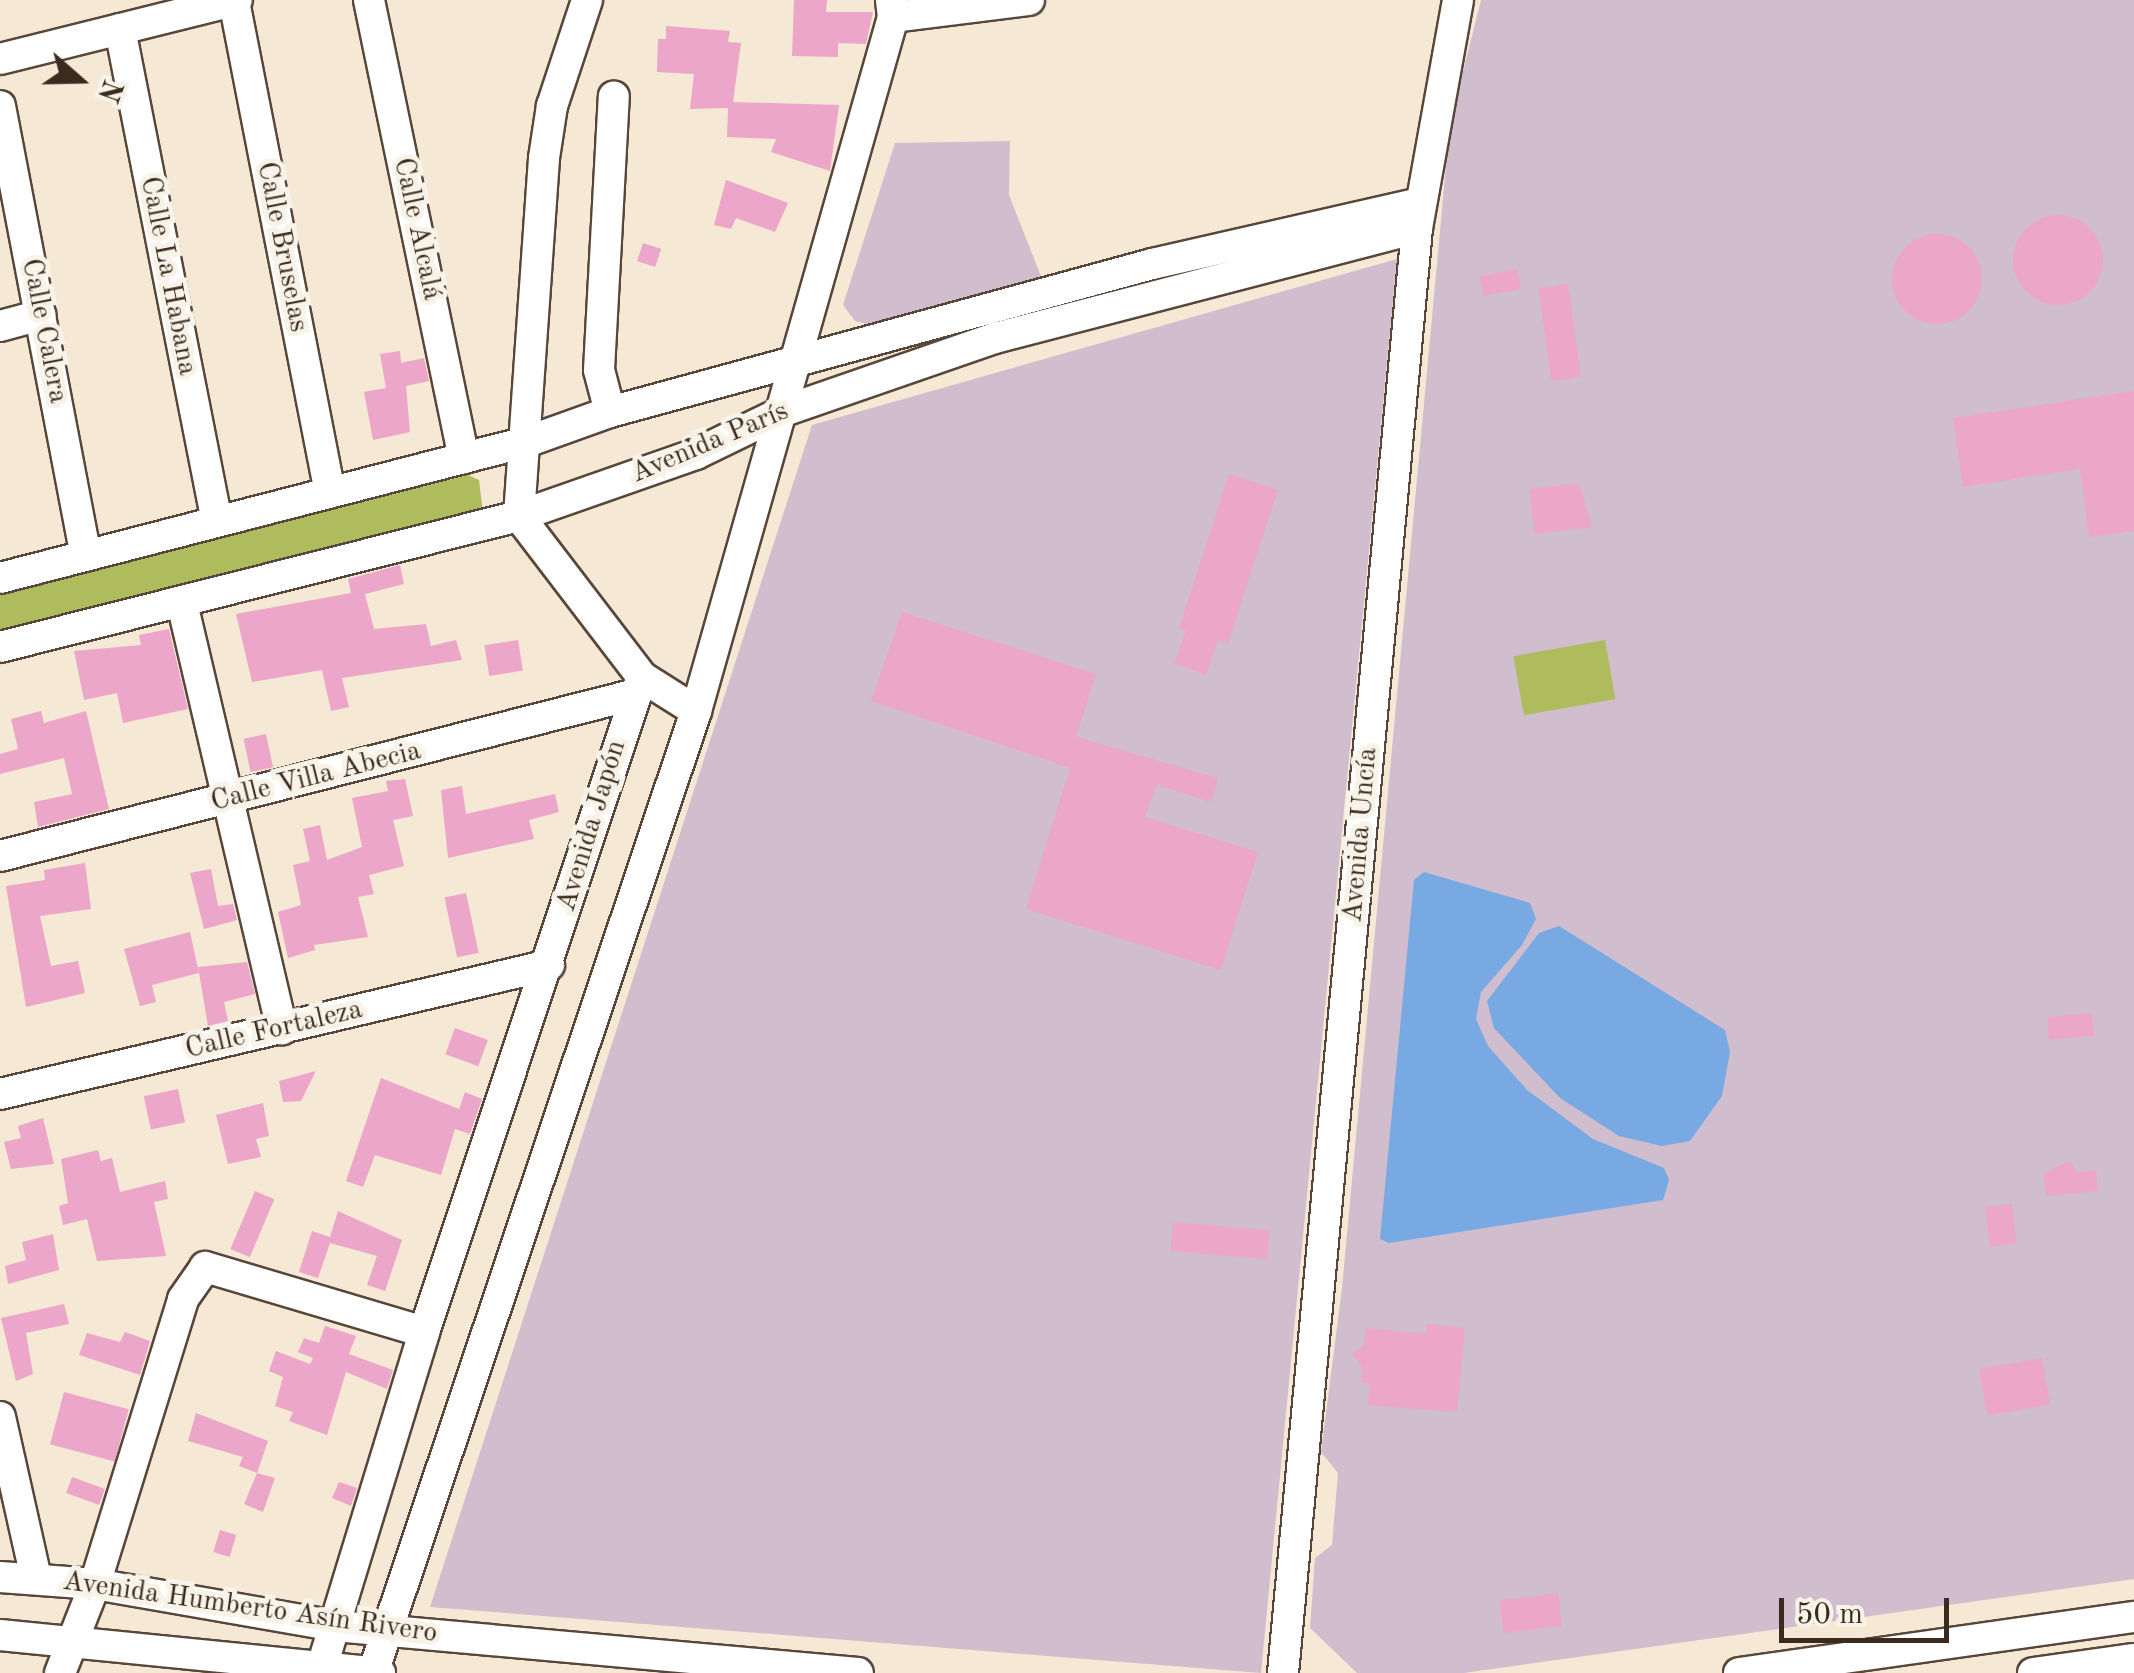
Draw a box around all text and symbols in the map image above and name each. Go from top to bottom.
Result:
north arrow [30,30,130,130]
text: N [91,75,125,105]
street label: Calle Alcalá [386,155,448,303]
street label: Calle Bruselas [249,159,315,335]
street label: Calle La Habana [132,174,204,378]
street label: Calle Calera [14,256,74,406]
street label: Avenida París [626,395,794,491]
street label: Calle Villa Abecia [207,735,425,819]
street label: Avenida Japón [550,736,634,916]
street label: Avenida Uncía [1337,746,1385,924]
street label: Calle Fortaleza [182,993,366,1067]
street label: Avenida Humberto Asín Rivero [61,1565,439,1651]
scale bar [1784,1578,1954,1640]
text: 50 m [1796,1600,1863,1630]

